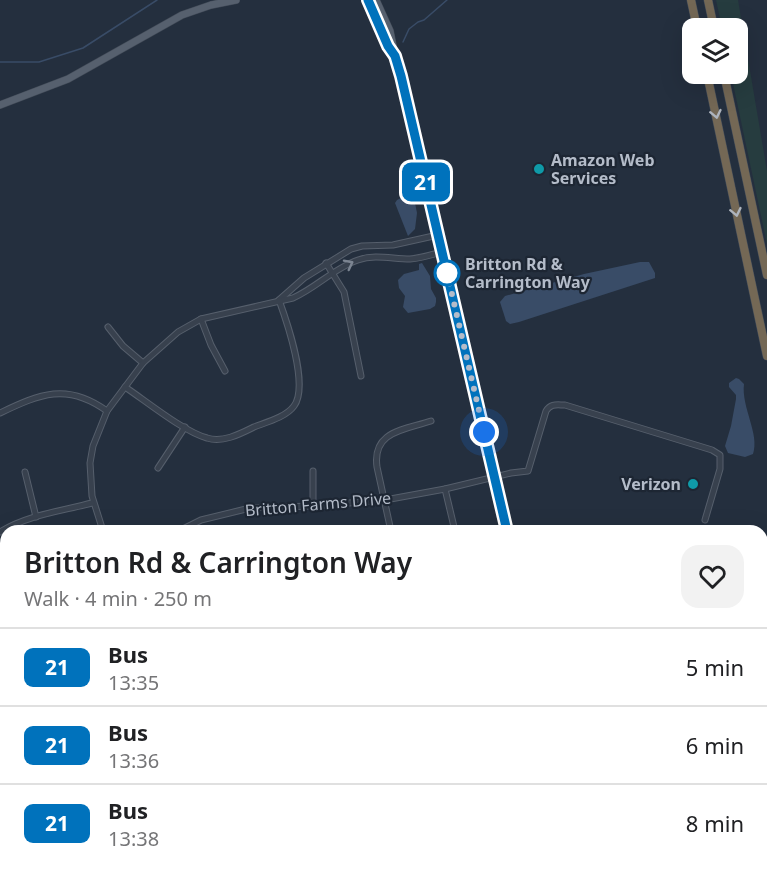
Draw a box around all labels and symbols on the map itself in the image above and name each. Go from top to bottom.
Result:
one-way arrow [708,109,721,119]
place label: Amazon Web Services [551,149,655,189]
line badge: 21 [399,162,453,201]
marker: Amazon Web Services [532,162,546,176]
one-way arrow [729,207,742,217]
place label: Britton Rd & Carrington Way [465,253,591,293]
one-way arrow [343,260,354,272]
marker: Britton Rd & Carrington Way [434,260,460,286]
your location [469,417,499,447]
place label: Verizon [621,473,681,495]
marker: Verizon [686,477,700,491]
street label: Britton Farms Drive [244,487,392,521]

